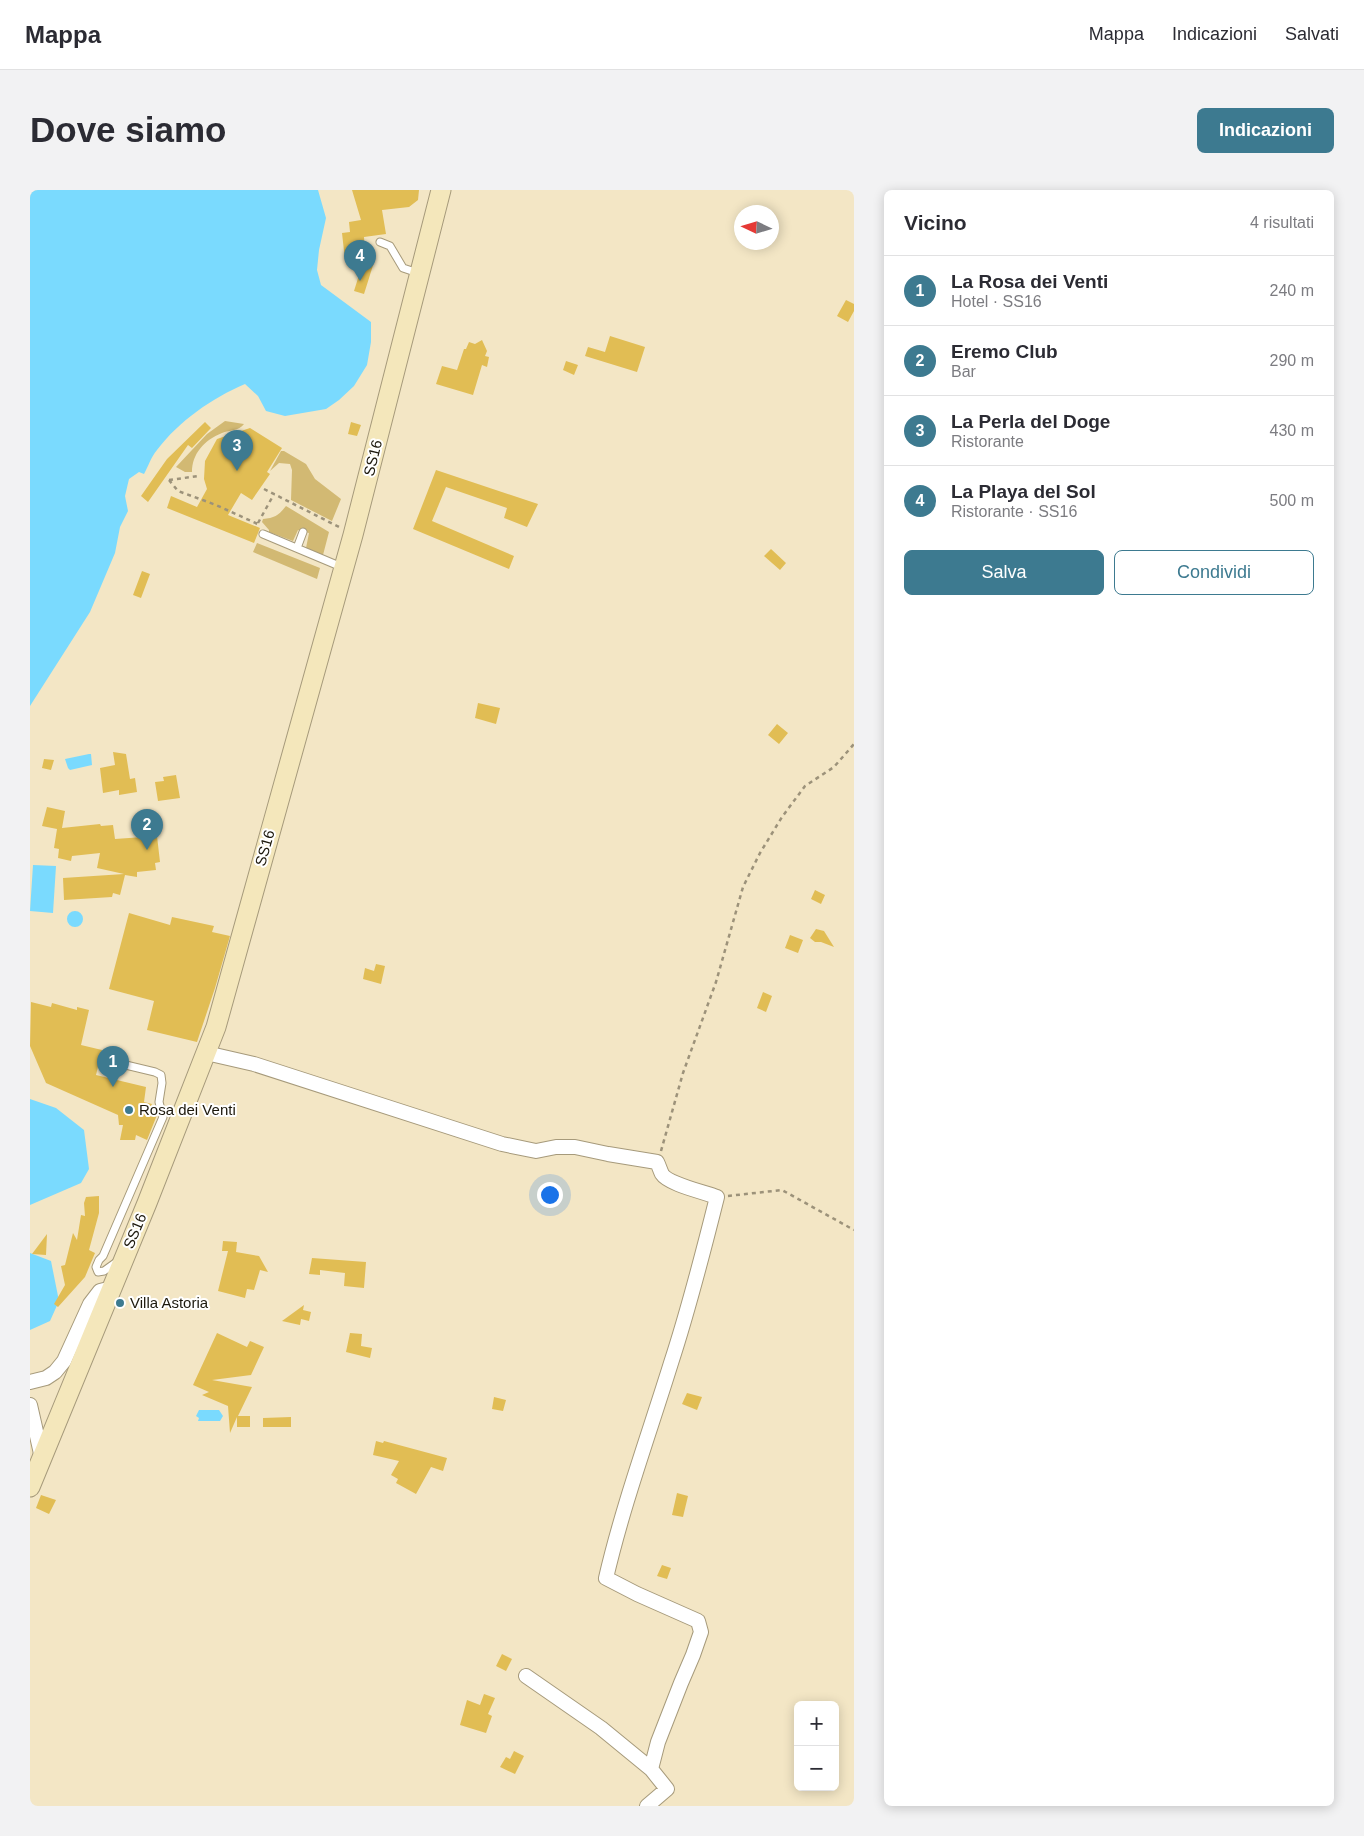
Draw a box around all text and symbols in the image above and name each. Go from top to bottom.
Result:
text: Mappa [25,21,101,48]
text: Mappa [1089,24,1144,44]
text: Indicazioni [1172,24,1257,44]
text: Salvati [1285,24,1339,44]
button: Indicazioni [1197,108,1334,153]
text: Dove siamo [30,110,226,149]
north arrow [734,205,779,250]
text: Vicino [904,211,967,234]
text: 4 risultati [1250,214,1314,231]
pin: 4 [344,240,376,281]
text: La Rosa dei Venti [951,271,1108,292]
text: 1 [916,282,924,299]
text: 240 m [1270,282,1314,299]
text: Hotel · SS16 [951,293,1042,310]
text: Eremo Club [951,341,1058,362]
text: 2 [916,352,924,369]
text: 290 m [1270,352,1314,369]
text: Bar [951,363,976,380]
text: La Perla del Doge [951,411,1110,432]
text: 3 [916,422,924,439]
text: 430 m [1270,422,1314,439]
pin: 3 [221,430,253,471]
text: Ristorante [951,433,1024,450]
street label: SS16 [360,438,385,478]
text: La Playa del Sol [951,481,1096,502]
text: 4 [916,492,924,509]
text: 500 m [1270,492,1314,509]
text: Ristorante · SS16 [951,503,1077,520]
button: Salva [904,550,1104,595]
button: Condividi [1114,550,1314,595]
pin: 2 [131,809,163,850]
street label: SS16 [251,828,278,868]
pin: 1 [97,1046,129,1087]
place label: Rosa dei Venti [139,1101,236,1118]
marker: Rosa dei Venti [123,1104,135,1116]
your location [537,1182,563,1208]
street label: SS16 [120,1211,150,1251]
place label: Villa Astoria [130,1294,209,1311]
marker: Villa Astoria [114,1297,126,1309]
map controls [794,1701,839,1791]
button: + [794,1701,839,1746]
button: − [794,1746,839,1791]

